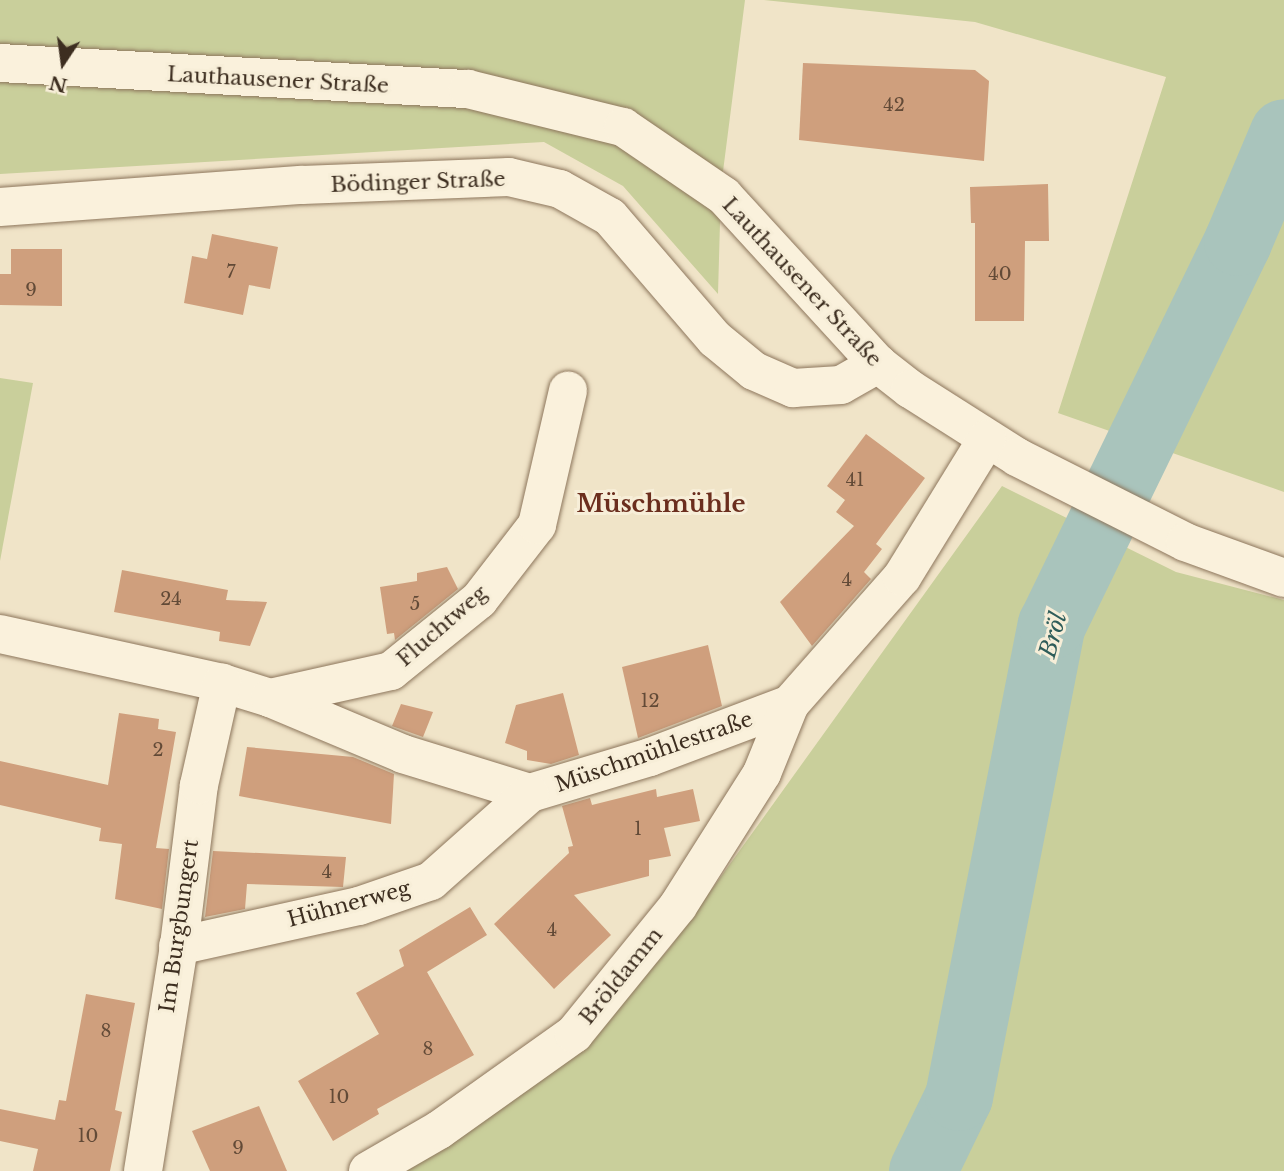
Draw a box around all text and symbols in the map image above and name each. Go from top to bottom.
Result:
north arrow [28,28,98,98]
street label: Lauthausener Straße [166,62,390,98]
text: N [47,71,69,97]
house number: 42 [883,94,905,116]
street label: Bödinger Straße [330,166,506,198]
street label: Lauthausener Straße [717,192,887,372]
house number: 7 [226,261,236,283]
house number: 40 [988,263,1012,285]
house number: 9 [25,279,37,301]
house number: 41 [846,469,864,491]
district label: Müschmühle [576,490,746,518]
house number: 4 [842,569,852,591]
street label: Fluchtweg [392,580,492,672]
house number: 24 [160,588,182,610]
house number: 5 [410,593,420,615]
water label: Bröl [1033,609,1073,661]
house number: 12 [640,690,660,712]
street label: Müschmühlestraße [552,706,756,798]
house number: 2 [152,739,164,761]
house number: 1 [634,818,642,840]
street label: Im Burgbungert [154,838,204,1014]
house number: 4 [322,861,332,883]
street label: Hühnerweg [285,875,413,933]
house number: 4 [547,919,557,941]
street label: Bröldamm [574,922,668,1030]
house number: 8 [101,1020,111,1042]
house number: 8 [423,1038,433,1060]
house number: 10 [329,1086,349,1108]
house number: 10 [78,1125,98,1147]
house number: 9 [232,1137,244,1159]

